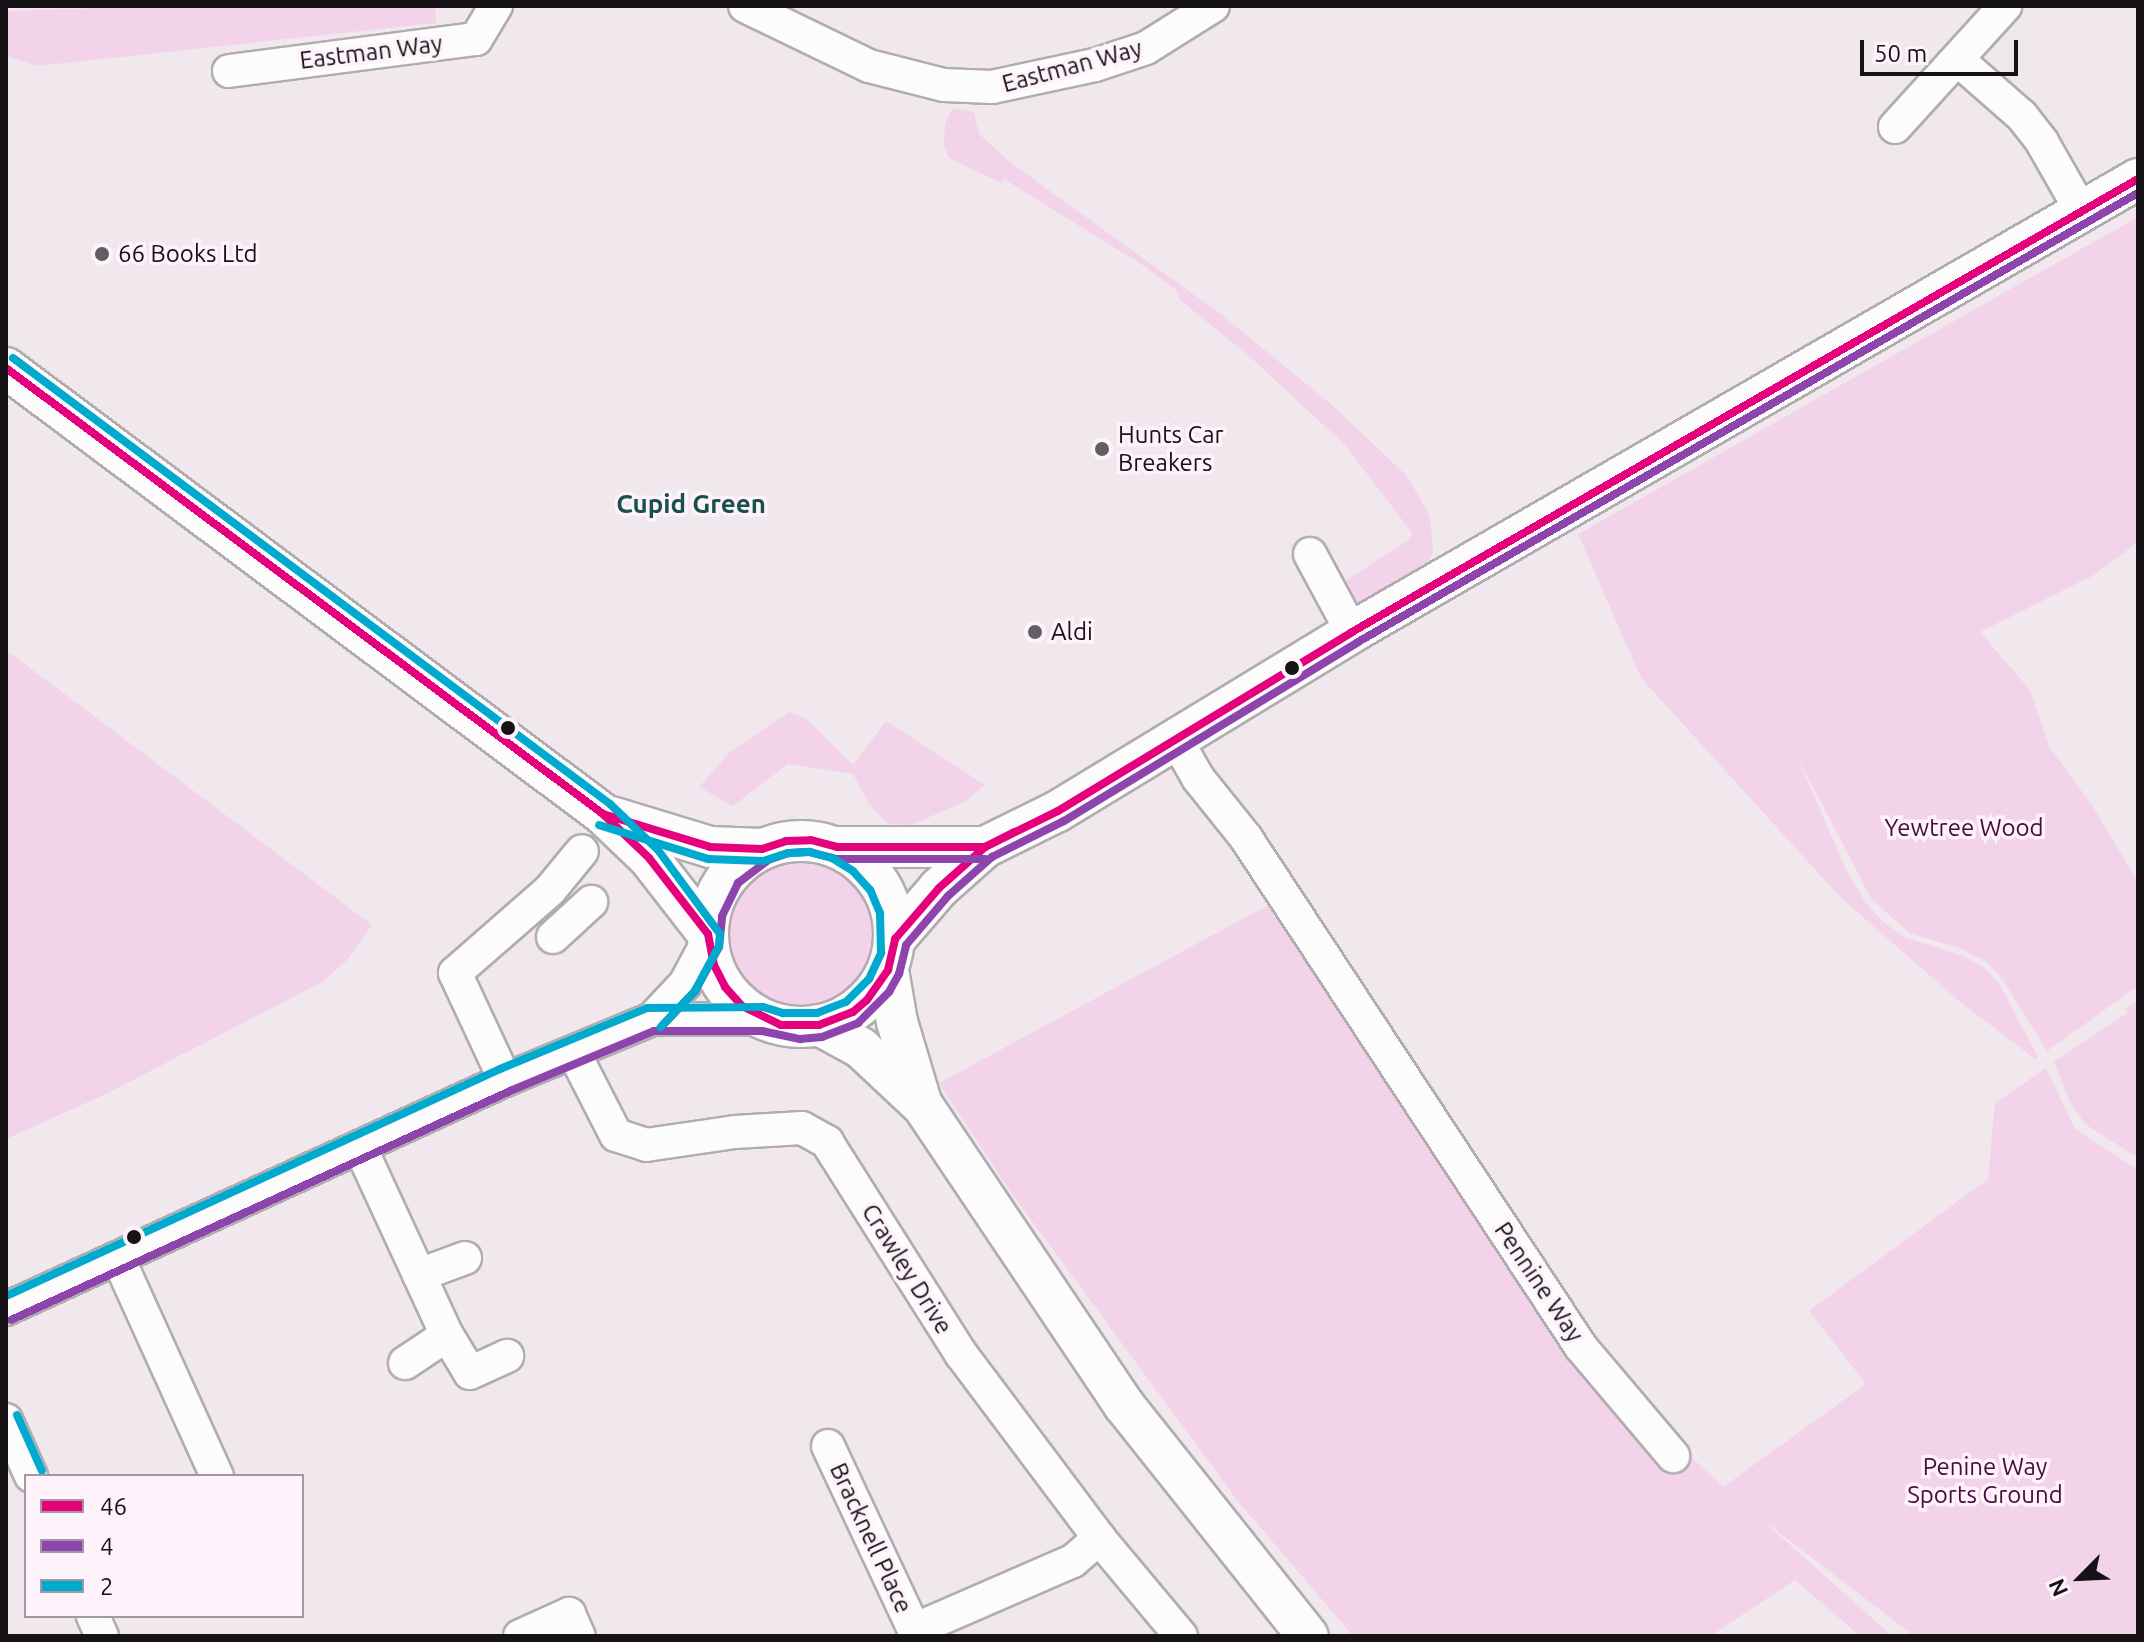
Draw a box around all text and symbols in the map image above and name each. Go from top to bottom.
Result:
scale bar [1864,24,2022,74]
street label: Eastman Way [298,29,444,75]
street label: Eastman Way [999,34,1145,98]
text: 50 m [1874,40,1927,67]
place label: 66 Books Ltd [118,240,258,268]
marker: 66 Books Ltd [93,245,111,263]
place label: Hunts Car Breakers [1118,421,1224,477]
marker: Hunts Car Breakers [1093,440,1111,458]
district label: Cupid Green [616,488,766,520]
place label: Aldi [1051,618,1093,646]
marker: Aldi [1026,623,1044,641]
unlabelled marker [1284,660,1300,676]
unlabelled marker [500,720,516,736]
park label: Yewtree Wood [1884,814,2044,842]
street label: Crawley Drive [856,1199,958,1339]
street label: Pennine Way [1488,1217,1590,1347]
unlabelled marker [126,1229,142,1245]
park label: Penine Way Sports Ground [1907,1453,2063,1509]
street label: Bracknell Place [824,1458,918,1618]
legend [24,1474,304,1618]
text: 46 [100,1493,127,1520]
text: 4 [100,1533,114,1560]
north arrow [2040,1538,2120,1618]
text: 2 [100,1573,114,1600]
text: N [2043,1575,2072,1601]

